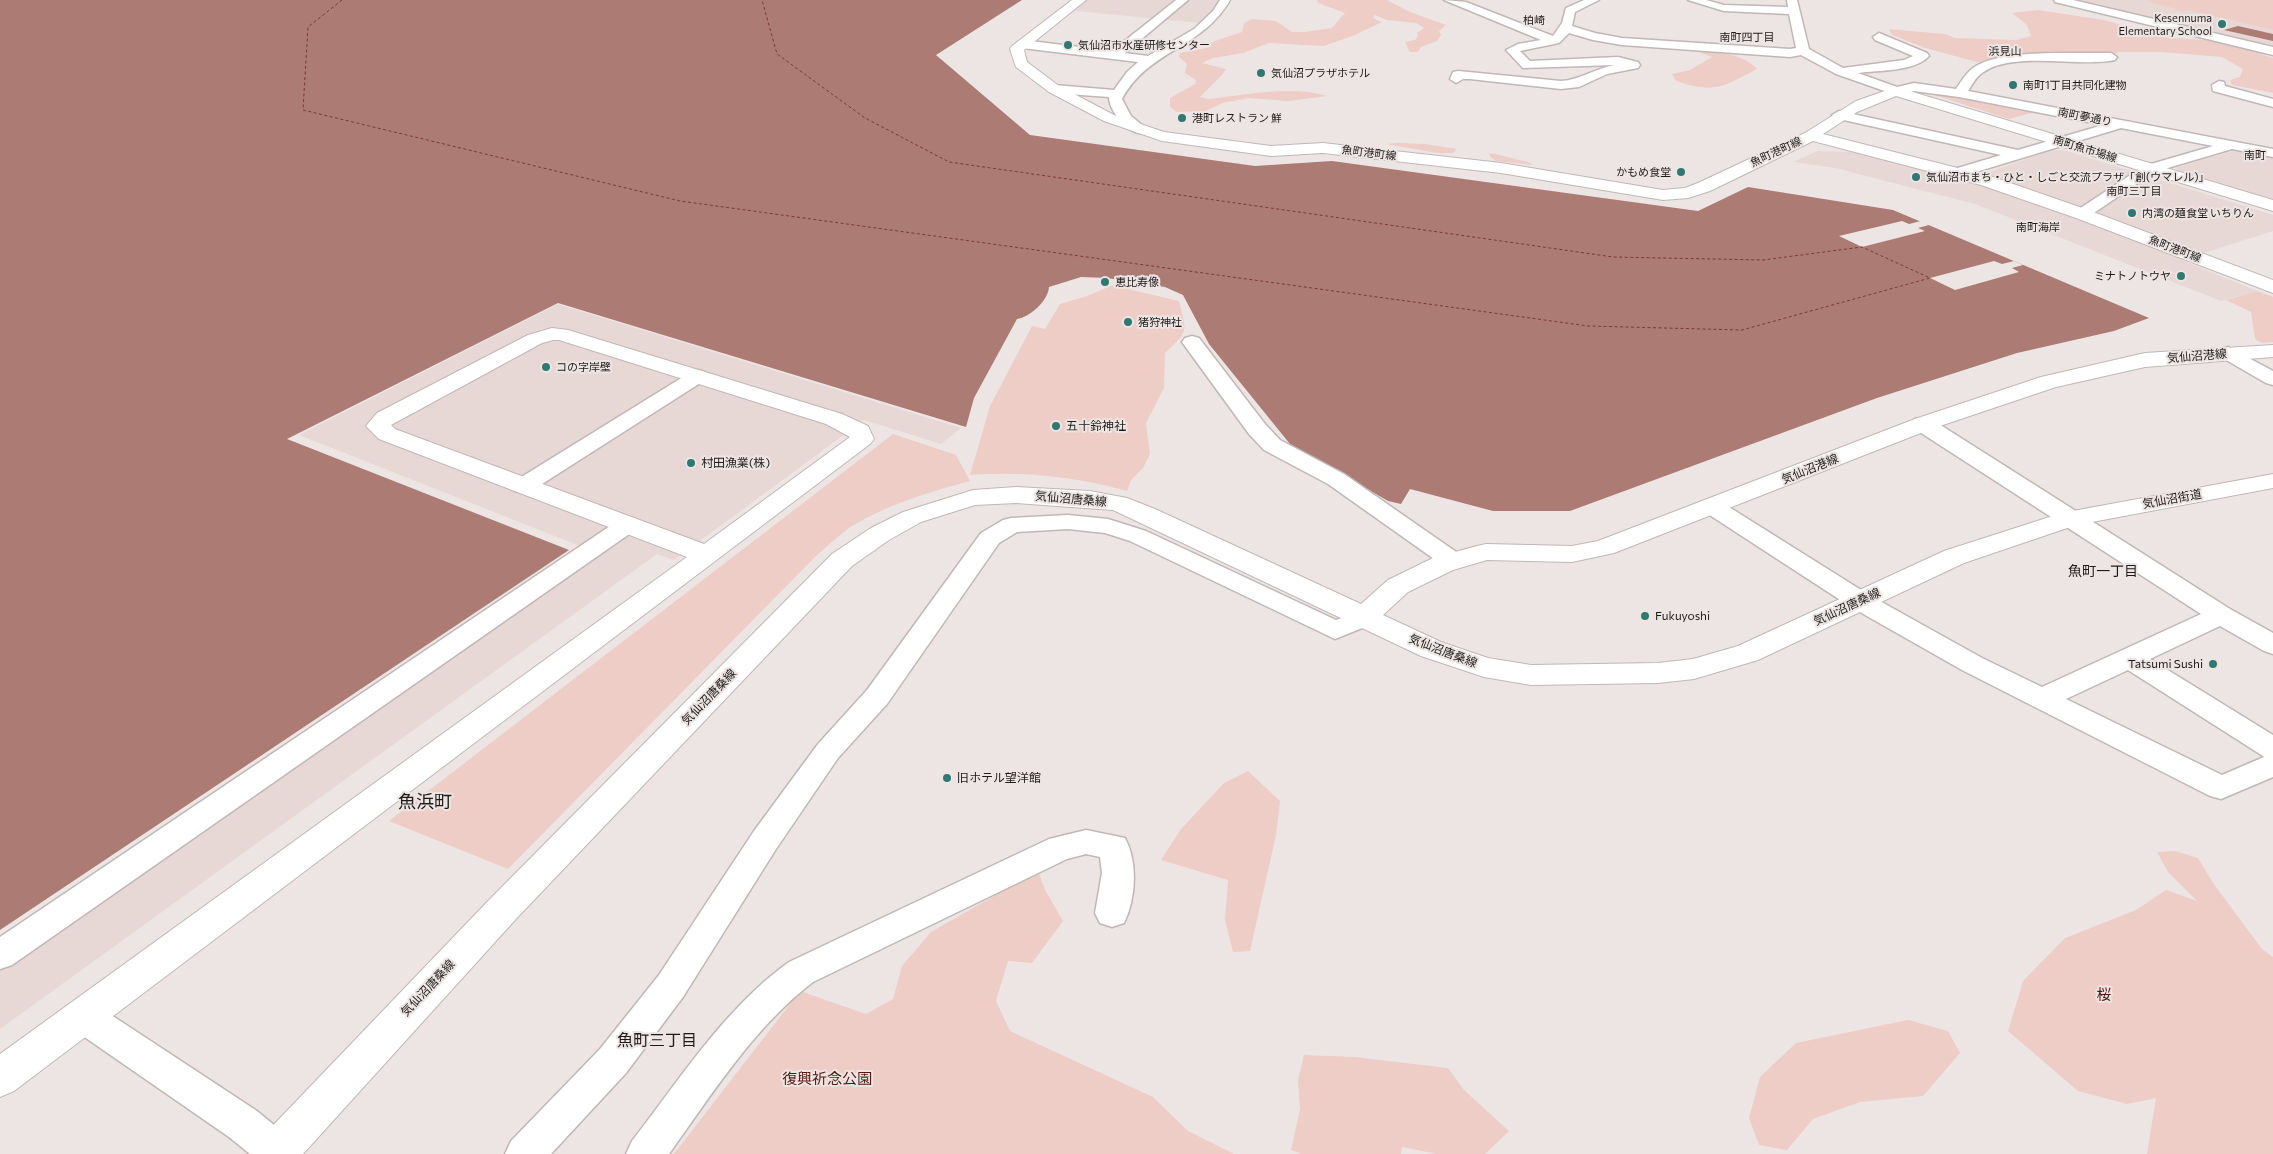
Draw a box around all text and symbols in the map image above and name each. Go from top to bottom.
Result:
place label: Kesennuma Elementary School [2119,11,2212,37]
district label: 柏崎 [1523,13,1545,27]
marker: Kesennuma Elementary School [2216,18,2228,30]
district label: 南町四丁目 [1720,30,1774,44]
place label: 気仙沼市水産研修センター [1078,38,1210,52]
marker: 気仙沼市水産研修センター [1062,39,1074,51]
district label: 浜見山 [1989,44,2021,58]
place label: 気仙沼プラザホテル [1271,66,1370,80]
marker: 気仙沼プラザホテル [1255,67,1267,79]
place label: 南町1丁目共同化建物 [2023,78,2127,92]
marker: 南町1丁目共同化建物 [2007,79,2019,91]
street label: 南町夢通り [2057,105,2113,129]
place label: 港町レストラン 鮮 [1192,111,1282,125]
marker: 港町レストラン 鮮 [1176,112,1188,124]
street label: 南町魚市場線 [2052,133,2118,165]
street label: 魚町港町線 [1748,134,1804,170]
street label: 魚町港町線 [1341,143,1397,163]
district label: 南町 [2244,148,2266,162]
place label: かもめ食堂 [1616,165,1671,179]
marker: かもめ食堂 [1675,166,1687,178]
place label: 気仙沼市まち・ひと・しごと交流プラザ「創(ウマレル)」 [1926,170,2209,184]
marker: 気仙沼市まち・ひと・しごと交流プラザ「創(ウマレル)」 [1910,171,1922,183]
district label: 南町三丁目 [2107,184,2161,198]
place label: 内湾の麺食堂 いちりん [2142,206,2254,220]
marker: 内湾の麺食堂 いちりん [2126,207,2138,219]
district label: 南町海岸 [2016,220,2060,234]
street label: 魚町港町線 [2147,233,2203,265]
place label: ミナトノトウヤ [2094,269,2171,283]
marker: ミナトノトウヤ [2175,270,2187,282]
place label: 恵比寿像 [1115,275,1159,289]
marker: 恵比寿像 [1099,276,1111,288]
place label: 猪狩神社 [1138,315,1182,329]
marker: 猪狩神社 [1122,316,1134,328]
street label: 気仙沼港線 [2166,346,2228,366]
place label: コの字岸壁 [556,360,611,374]
marker: コの字岸壁 [540,361,552,373]
place label: 五十鈴神社 [1066,419,1126,433]
marker: 五十鈴神社 [1050,420,1062,432]
street label: 気仙沼港線 [1779,451,1841,487]
place label: 村田漁業(株) [701,456,770,470]
marker: 村田漁業(株) [685,457,697,469]
street label: 気仙沼街道 [2141,487,2203,511]
street label: 気仙沼唐桑線 [1035,489,1107,509]
district label: 魚町一丁目 [2068,563,2138,579]
street label: 気仙沼唐桑線 [1811,585,1883,629]
place label: Fukuyoshi [1655,609,1710,623]
marker: Fukuyoshi [1639,610,1651,622]
street label: 気仙沼唐桑線 [1407,631,1479,671]
place label: Tatsumi Sushi [2128,657,2203,671]
marker: Tatsumi Sushi [2207,658,2219,670]
street label: 気仙沼唐桑線 [679,666,739,728]
place label: 旧ホテル望洋館 [957,771,1041,785]
marker: 旧ホテル望洋館 [941,772,953,784]
district label: 魚浜町 [398,791,452,813]
street label: 気仙沼唐桑線 [398,957,458,1019]
park label: 桜 [2097,986,2111,1004]
district label: 魚町三丁目 [617,1031,697,1051]
park label: 復興祈念公園 [782,1070,872,1088]

